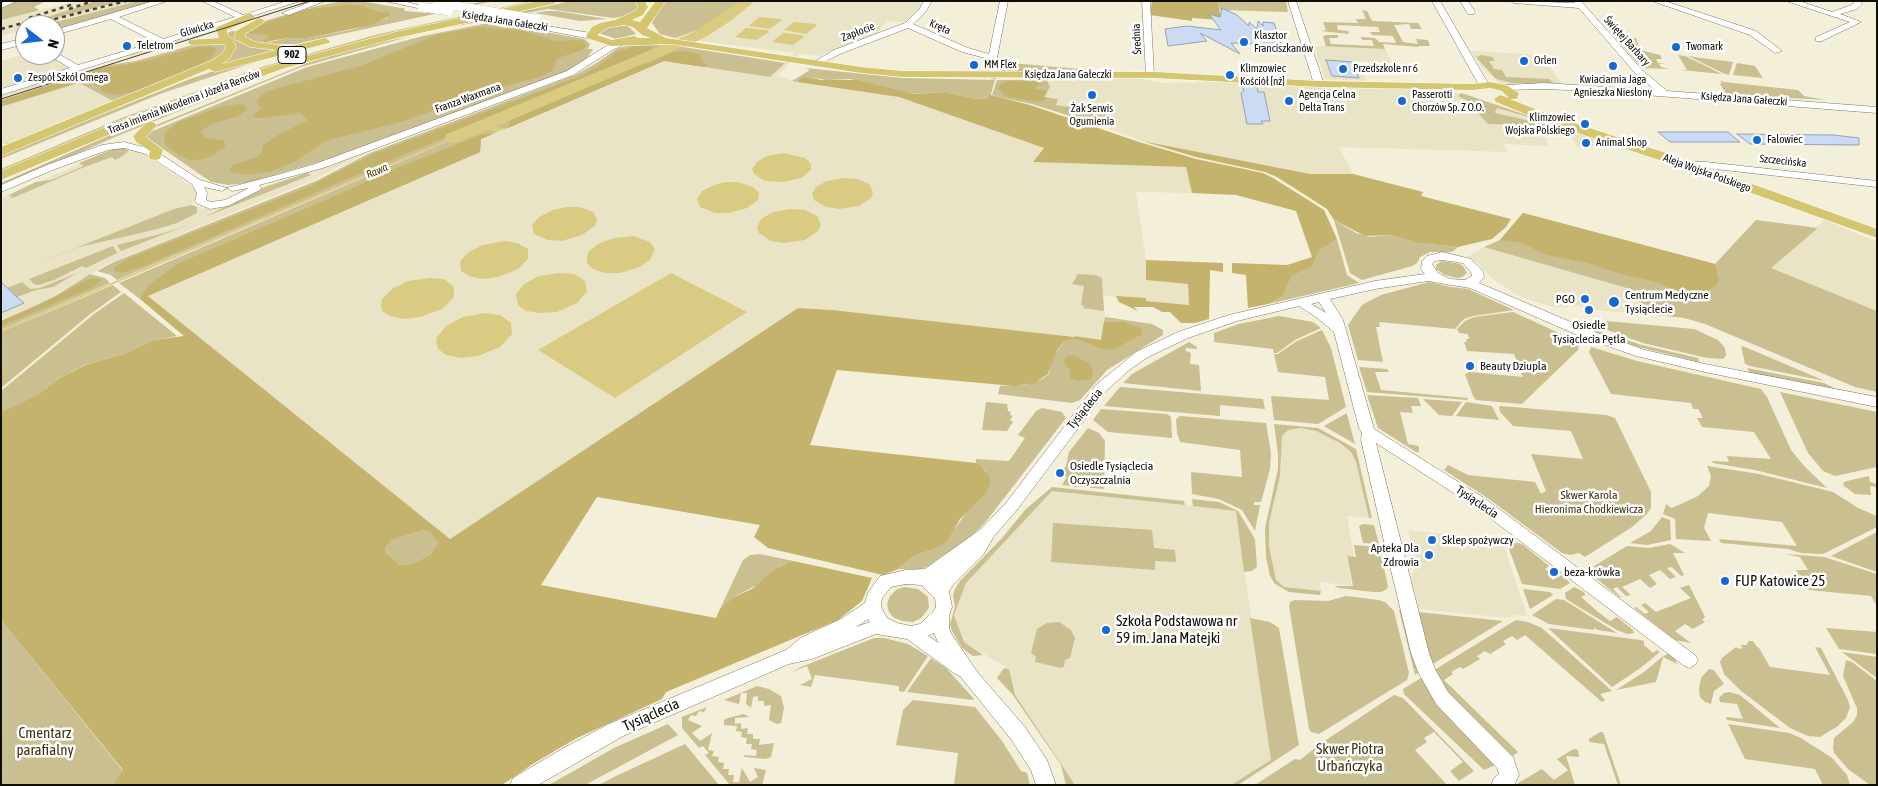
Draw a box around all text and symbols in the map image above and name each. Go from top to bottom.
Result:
street label: Księdza Jana Gałeczki [461,8,549,34]
street label: Świętej Barbary [1601,13,1653,69]
north arrow [15,15,65,65]
street label: Kręta [927,17,953,37]
street label: Gliwicka [179,18,215,40]
street label: Zapłocie [839,20,877,44]
street label: Średnia [1130,23,1144,55]
place label: Klasztor Franciszkanów [1254,29,1313,55]
marker: Klasztor Franciszkanów [1238,36,1250,48]
text: N [45,38,62,50]
place label: Teletrom [137,39,173,53]
marker: Teletrom [121,40,133,52]
place label: Twomark [1686,40,1723,54]
marker: Twomark [1670,41,1682,53]
road number: 902 [278,46,306,64]
place label: Orlen [1534,54,1557,68]
marker: Orlen [1518,55,1530,67]
place label: MM Flex [984,58,1017,72]
marker: MM Flex [968,59,980,71]
marker: Kwiaciarnia Jaga Agnieszka Niesłony [1607,60,1619,72]
place label: Klimzowiec Kościół [nż] [1240,62,1286,88]
place label: Przedszkole nr 6 [1353,62,1418,76]
marker: Przedszkole nr 6 [1337,63,1349,75]
street label: Trasa imienia Nikodema i Józefa Renców [106,67,262,137]
street label: Księdza Jana Gałeczki [1025,68,1111,82]
marker: Klimzowiec Kościół [nż] [1224,69,1236,81]
place label: Zespół Szkół Omega [28,71,108,85]
marker: Zespół Szkół Omega [12,72,24,84]
place label: Kwiaciarnia Jaga Agnieszka Niesłony [1574,73,1652,99]
street label: Franza Waxmana [433,80,503,116]
place label: Agencja Celna Delta Trans [1299,88,1356,114]
place label: Passerotti Chorzów Sp. Z O.O. [1412,88,1484,114]
marker: Żak Serwis Ogumienia [1086,89,1098,101]
street label: Księdza Jana Gałeczki [1700,89,1788,109]
marker: Agencja Celna Delta Trans [1283,95,1295,107]
marker: Passerotti Chorzów Sp. Z O.O. [1396,95,1408,107]
place label: Żak Serwis Ogumienia [1070,102,1114,128]
place label: Klimzowiec Wojska Polskiego [1505,111,1575,137]
marker: Klimzowiec Wojska Polskiego [1579,118,1591,130]
place label: Falowiec [1767,133,1802,147]
marker: Falowiec [1751,134,1763,146]
place label: Animal Shop [1596,136,1647,150]
marker: Animal Shop [1580,137,1592,149]
street label: Aleja Wojska Polskiego [1662,151,1752,195]
street label: Szczecińska [1759,152,1807,170]
water label: Rawa [364,161,390,181]
place label: Centrum Medyczne Tysiąclecie [1625,288,1709,316]
place label: PGO [1556,292,1575,306]
marker: PGO [1579,293,1591,305]
marker: Centrum Medyczne Tysiąclecie [1607,295,1621,309]
marker: Osiedle Tysiąclecia Pętla [1583,304,1595,316]
place label: Osiedle Tysiąclecia Pętla [1552,318,1626,346]
place label: Beauty Dziupla [1480,359,1547,373]
marker: Beauty Dziupla [1464,360,1476,372]
street label: Tysiąclecia [1064,386,1106,432]
place label: Osiedle Tysiąclecia Oczyszczalnia [1070,459,1153,487]
marker: Osiedle Tysiąclecia Oczyszczalnia [1054,467,1066,479]
street label: Tysiąclecia [1453,483,1501,521]
park label: Skwer Karola Hieronima Chodkiewicza [1535,488,1643,516]
place label: Sklep spożywczy [1442,533,1514,547]
marker: Sklep spożywczy [1426,534,1438,546]
place label: Apteka Dla Zdrowia [1371,541,1419,569]
marker: Apteka Dla Zdrowia [1423,549,1435,561]
place label: beza-krówka [1564,565,1620,579]
marker: beza-krówka [1548,566,1560,578]
place label: FUP Katowice 25 [1735,572,1825,590]
marker: FUP Katowice 25 [1719,575,1731,587]
place label: Szkoła Podstawowa nr 59 im. Jana Matejki [1116,612,1237,647]
marker: Szkoła Podstawowa nr 59 im. Jana Matejki [1100,624,1112,636]
street label: Tysiąclecia [620,695,682,735]
park label: Cmentarz parafialny [16,724,74,759]
park label: Skwer Piotra Urbańczyka [1316,740,1384,775]

